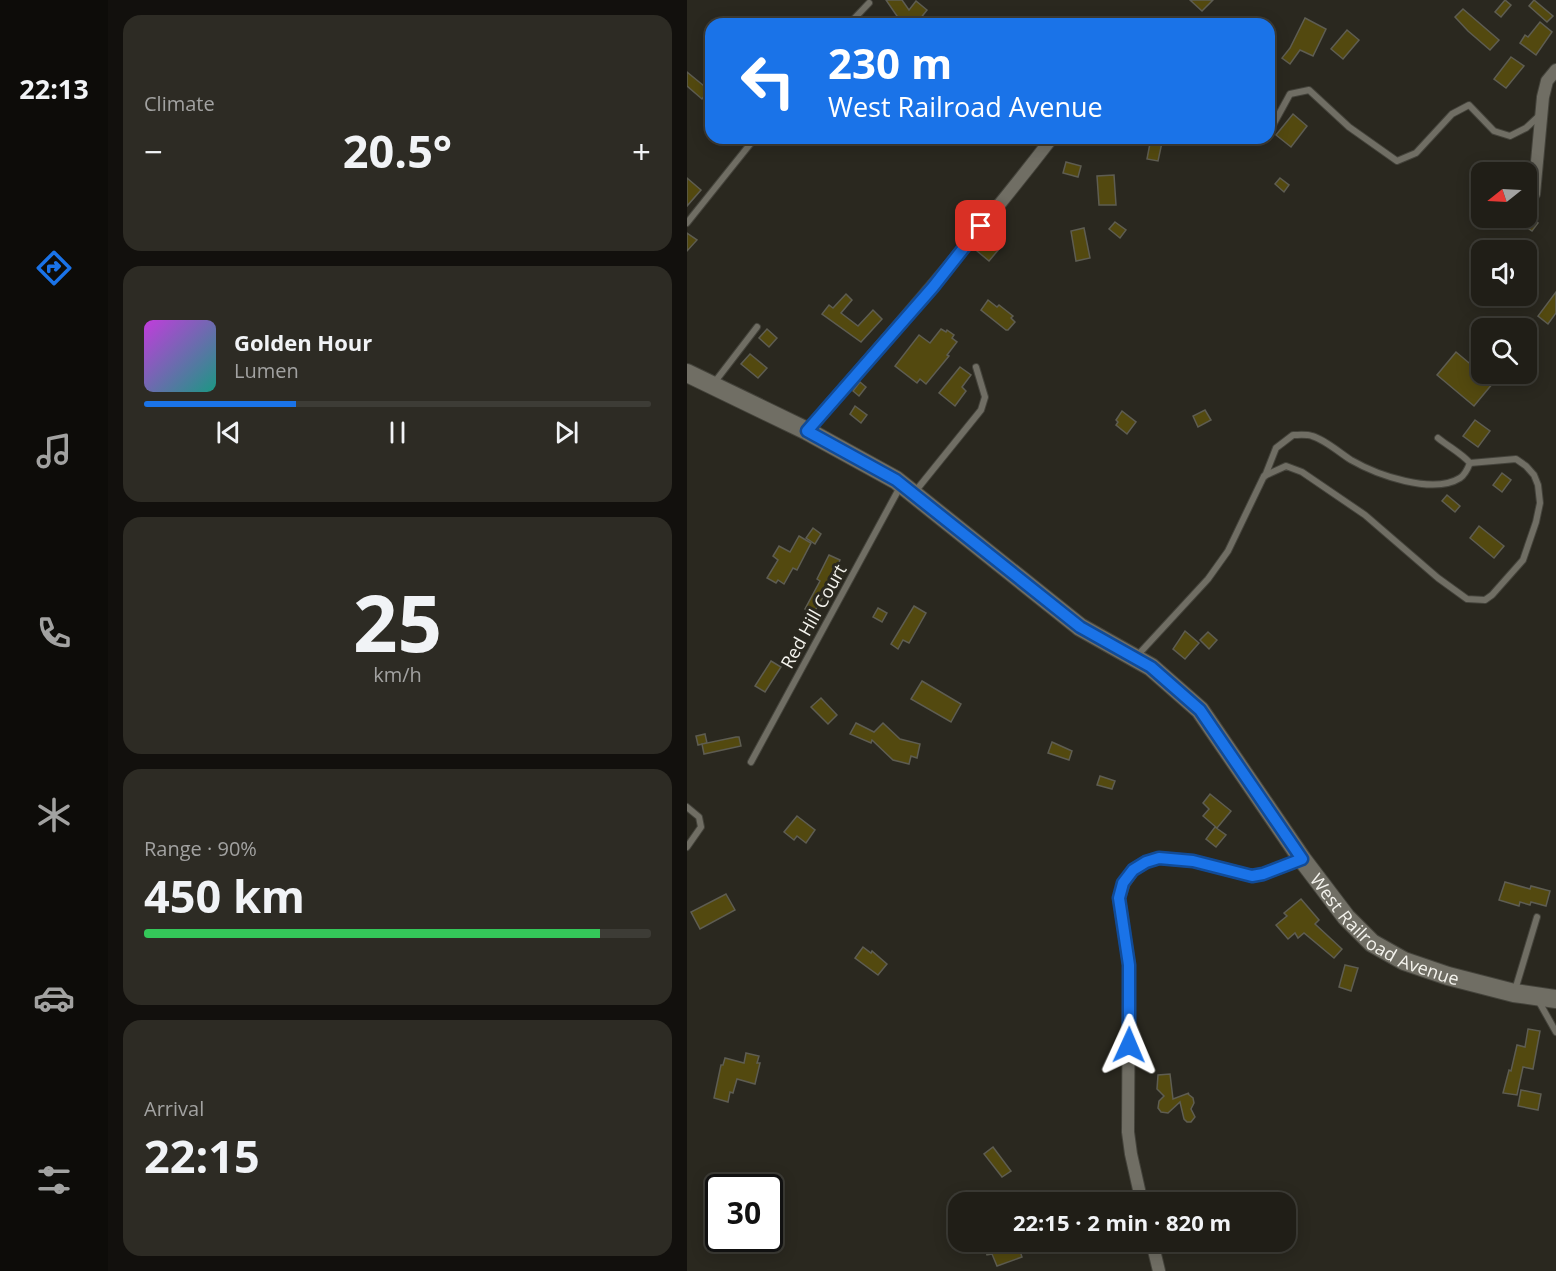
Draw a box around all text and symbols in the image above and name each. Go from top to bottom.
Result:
text: 230 m [828,34,952,91]
icon: left [729,42,807,120]
text: 22:13 [19,70,89,107]
text: West Railroad Avenue [828,88,1103,125]
text: Climate [144,90,215,117]
text: 20.5° [343,120,452,181]
text: − [144,129,163,174]
text: + [632,129,651,174]
north arrow [1471,162,1537,228]
map controls [1471,162,1537,384]
pin [955,200,1006,251]
icon: arrive [964,209,997,242]
button: sound [1471,240,1537,306]
icon: directions [33,247,75,289]
button: search [1471,318,1537,384]
text: Golden Hour [234,327,372,357]
text: Lumen [234,357,299,384]
icon: previous [212,416,245,449]
icon: pause [381,416,414,449]
icon: next [550,416,583,449]
icon: music [33,430,75,472]
street label: Red Hill Court [775,560,851,672]
text: 25 [353,569,442,675]
icon: phone [33,612,75,654]
text: km/h [373,661,422,688]
icon: climate [33,794,75,836]
text: Range · 90% [144,835,257,862]
text: 450 km [144,865,305,926]
street label: West Railroad Avenue [1305,868,1462,990]
icon: car [33,977,75,1019]
position arrow [1097,1013,1161,1077]
text: Arrival [144,1095,204,1122]
text: 22:15 [144,1125,260,1186]
icon: filters [33,1159,75,1201]
speed limit sign: 30 [705,1174,783,1252]
text: 22:15 · 2 min · 820 m [1013,1207,1231,1237]

